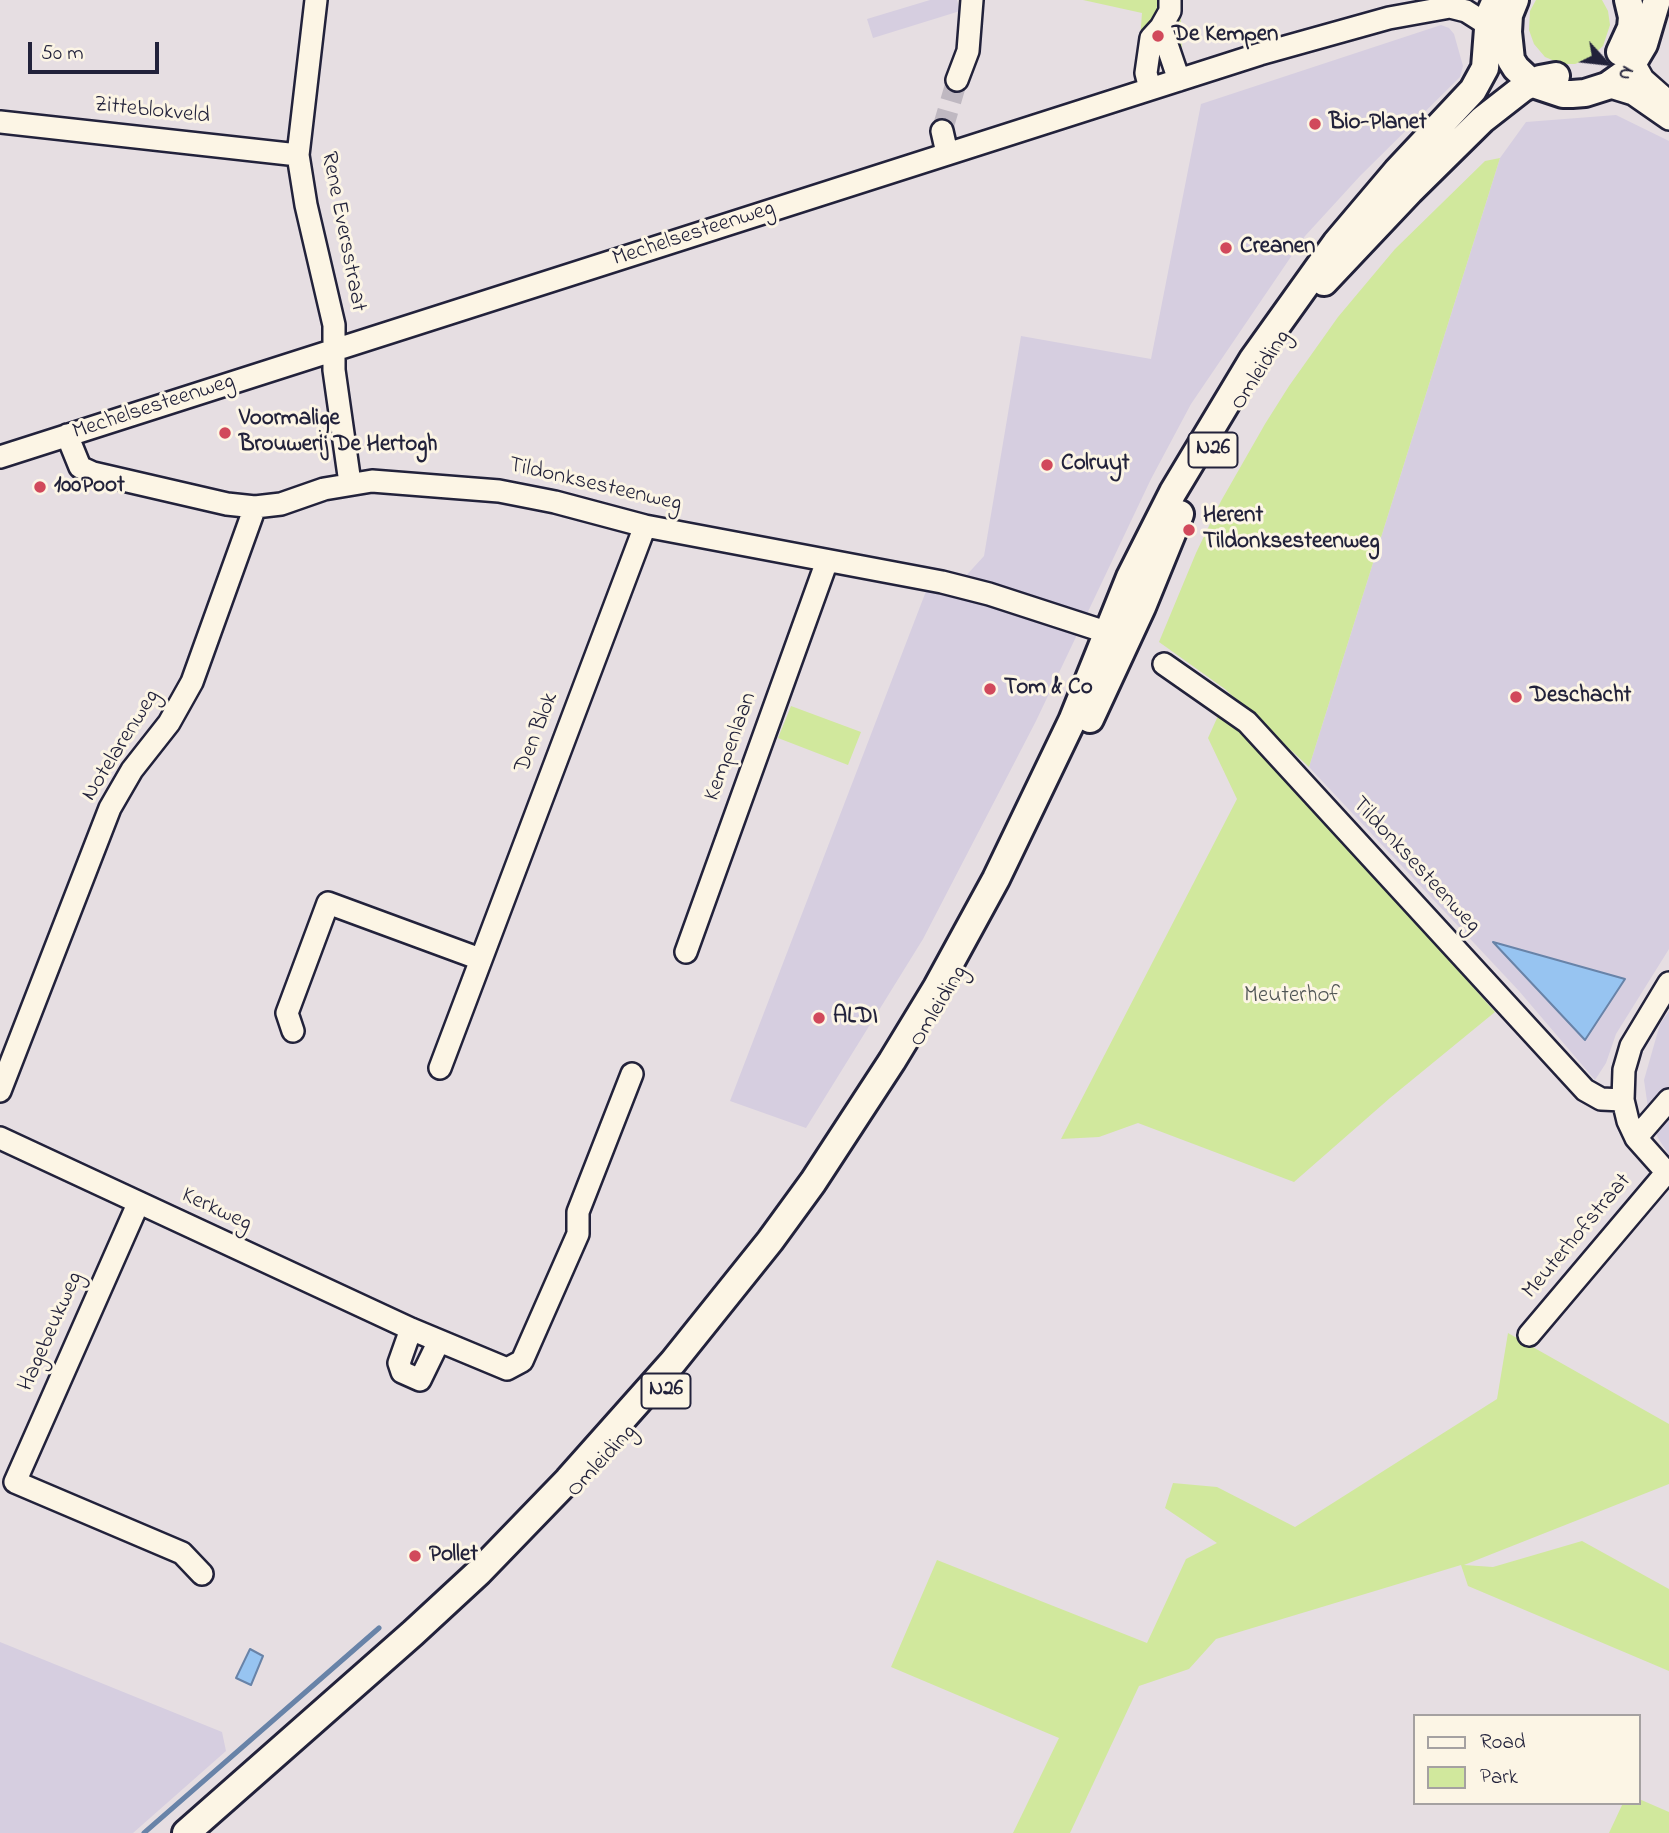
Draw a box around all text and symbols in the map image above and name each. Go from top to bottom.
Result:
place label: De Kempen [1172,22,1278,50]
scale bar [32,28,163,72]
marker: De Kempen [1150,28,1166,44]
north arrow [1571,28,1641,98]
text: 50 m [41,39,84,69]
text: N [1610,61,1640,85]
street label: Zitteblokveld [93,92,211,132]
place label: Bio-Planet [1329,110,1427,138]
marker: Bio-Planet [1307,116,1323,132]
street label: Rene Eversstraat [313,150,371,314]
street label: Mechelsesteenweg [610,196,778,274]
place label: Creanen [1240,234,1315,262]
marker: Creanen [1218,240,1234,256]
street label: Omleiding [1226,326,1298,416]
street label: Mechelsesteenweg [70,369,238,447]
place label: Voormalige Brouwerij De Hertogh [239,406,437,460]
marker: Voormalige Brouwerij De Hertogh [217,425,233,441]
road number: N26 [1188,433,1238,468]
place label: Colruyt [1061,451,1129,479]
street label: Tildonksesteenweg [506,453,684,519]
marker: Colruyt [1039,457,1055,473]
place label: 100Poot [54,473,125,501]
marker: 100Poot [32,479,48,495]
place label: Herent Tildonksesteenweg [1203,503,1380,557]
marker: Herent Tildonksesteenweg [1181,522,1197,538]
place label: Tom & Co [1004,675,1093,703]
marker: Tom & Co [982,681,998,697]
place label: Deschacht [1530,683,1631,711]
street label: Notelarenweg [77,685,167,807]
street label: Den Blok [510,689,566,777]
street label: Kempenlaan [700,689,764,805]
marker: Deschacht [1508,689,1524,705]
street label: Tildonksesteenweg [1345,792,1485,940]
street label: Omleiding [905,961,975,1053]
park label: Meuterhof [1244,983,1340,1011]
place label: ALDI [833,1004,878,1032]
marker: ALDI [811,1010,827,1026]
street label: Meuterhofstraat [1518,1169,1638,1305]
street label: Kerkweg [176,1183,256,1239]
street label: Hagebeukweg [13,1268,91,1396]
road number: N26 [642,1374,690,1408]
street label: Omleiding [562,1420,644,1504]
place label: Pollet [429,1542,478,1570]
marker: Pollet [407,1548,423,1564]
legend [1414,1714,1641,1805]
text: Road [1480,1728,1526,1758]
text: Park [1480,1763,1518,1793]

